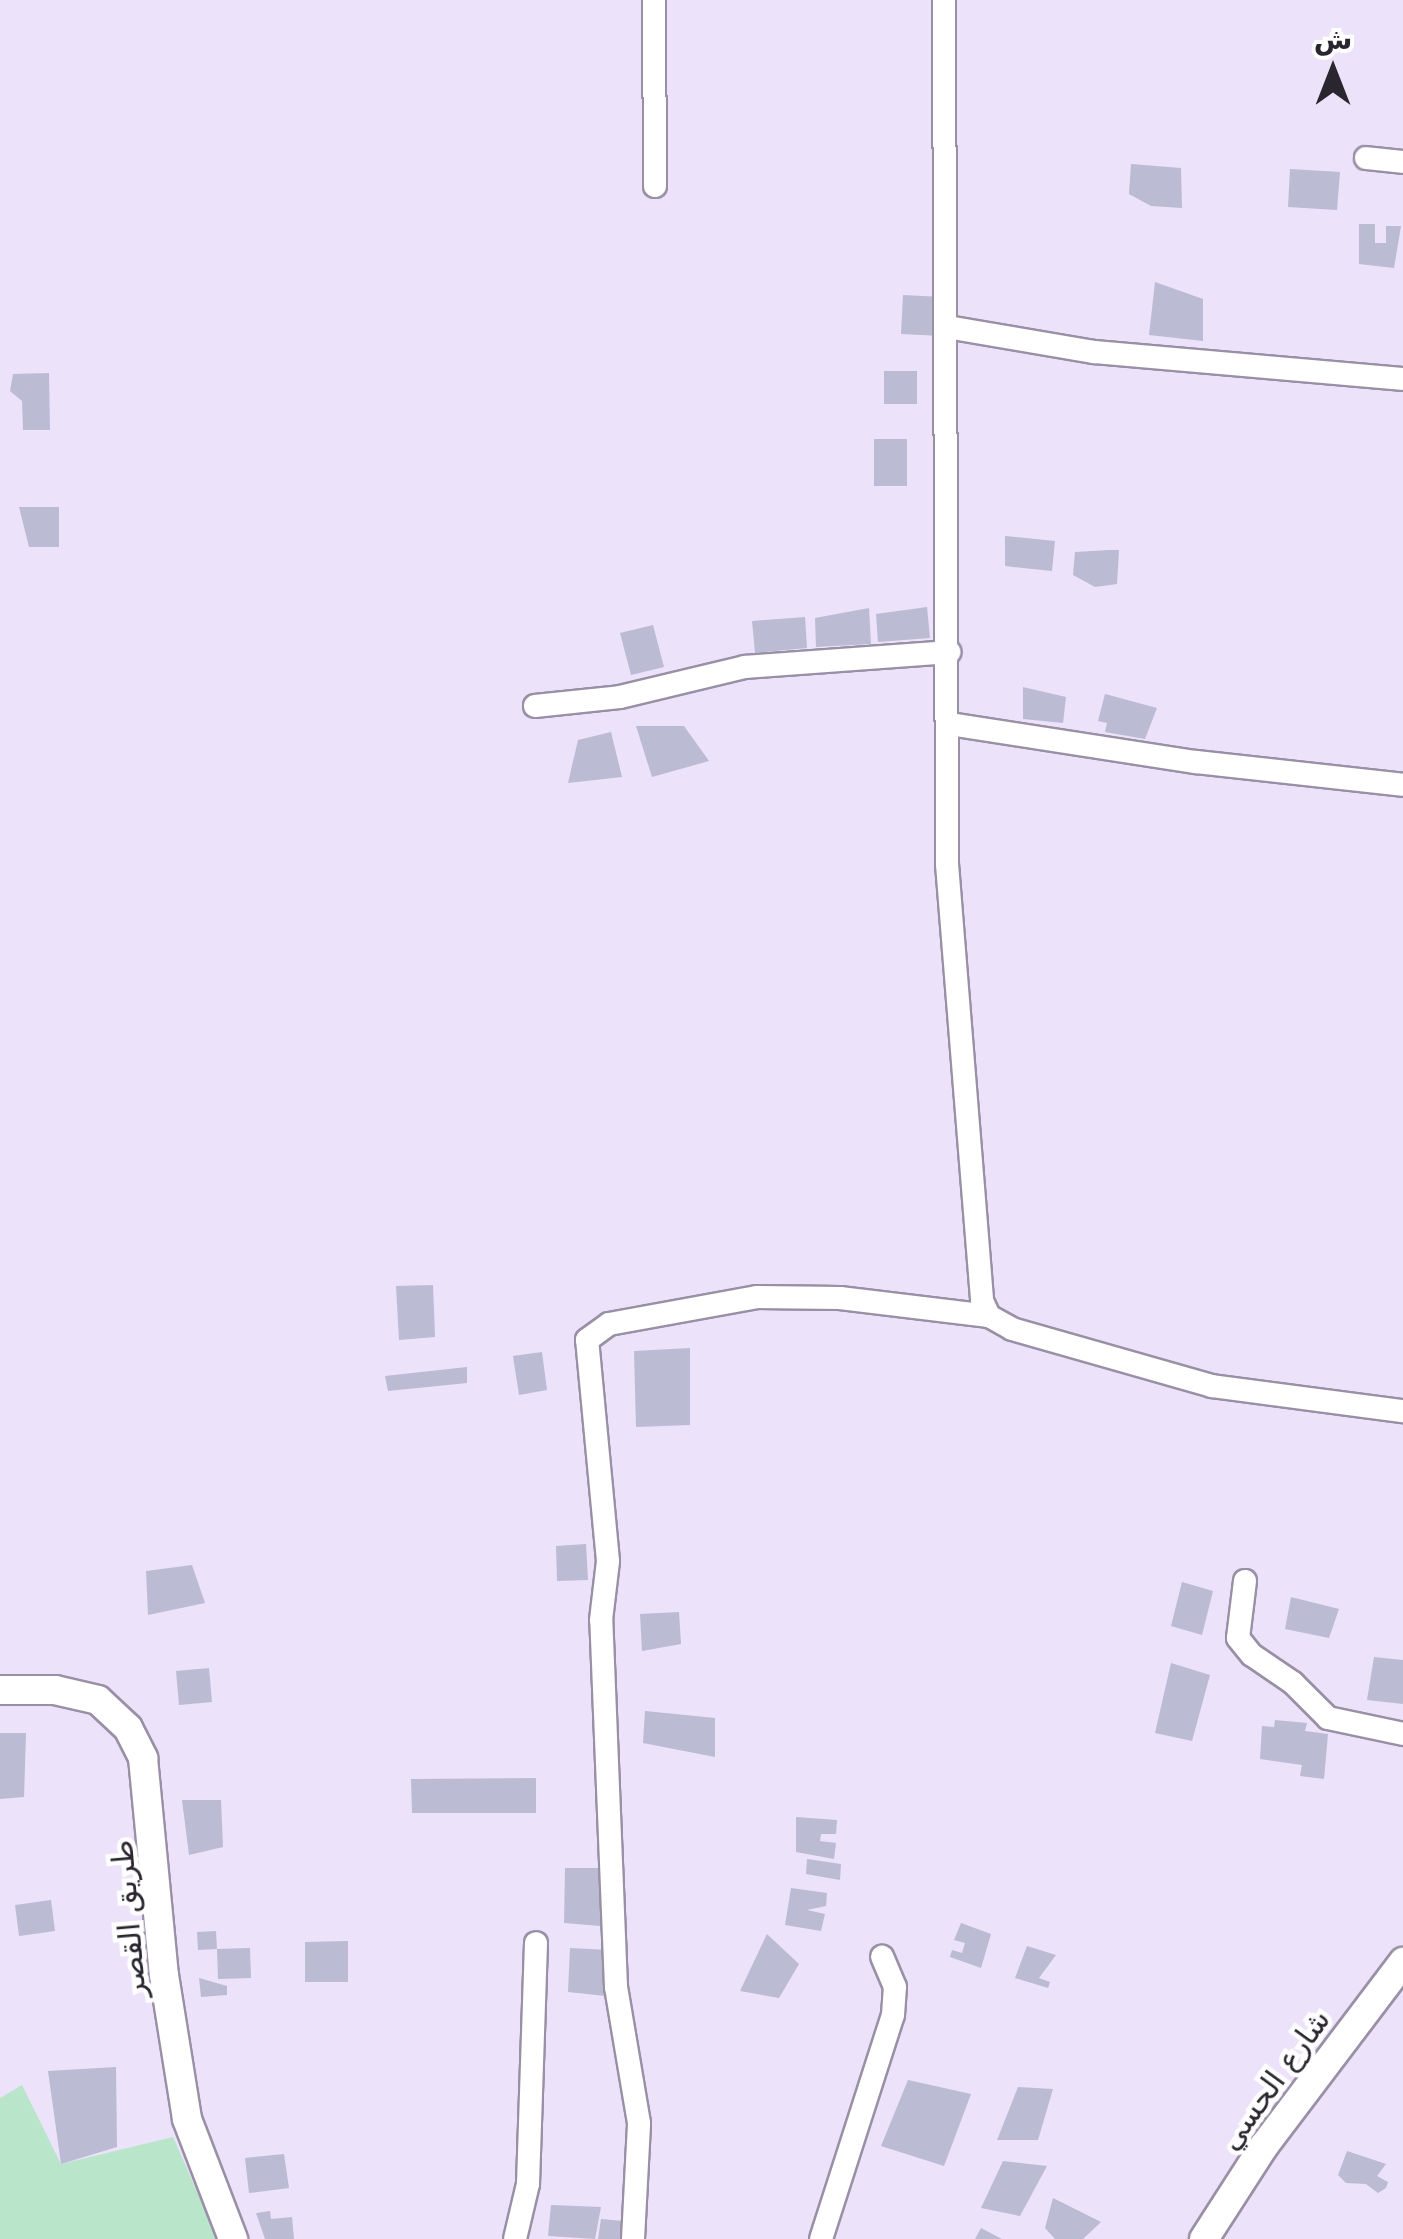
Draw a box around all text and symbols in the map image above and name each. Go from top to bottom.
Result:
north arrow [1283,20,1383,120]
text: ش [1314,23,1352,56]
street label: طريق القصر [104,1838,154,2000]
street label: شارع الحسي [1212,2003,1338,2157]

